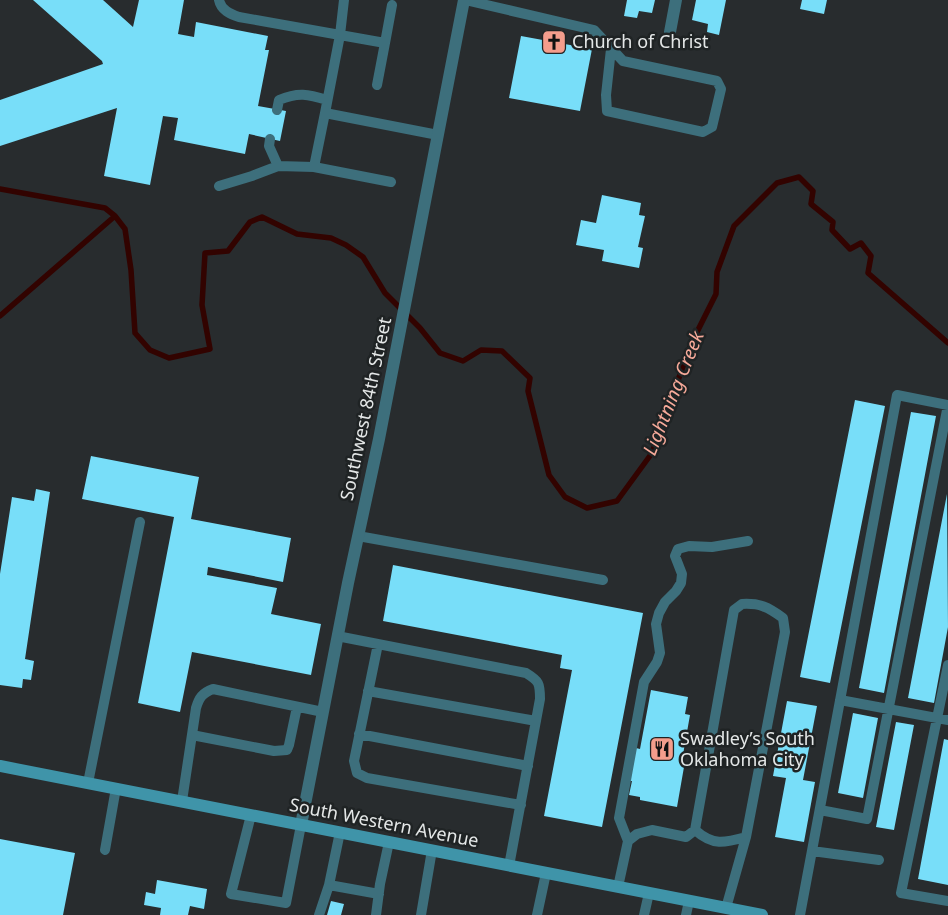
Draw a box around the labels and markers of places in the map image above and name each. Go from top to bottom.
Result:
church icon: Church of Christ [541,29,567,55]
place label: Church of Christ [572,29,709,53]
place label: Swadley’s South Oklahoma City [680,726,815,771]
restaurant icon: Swadley’s South Oklahoma City [649,736,675,762]

